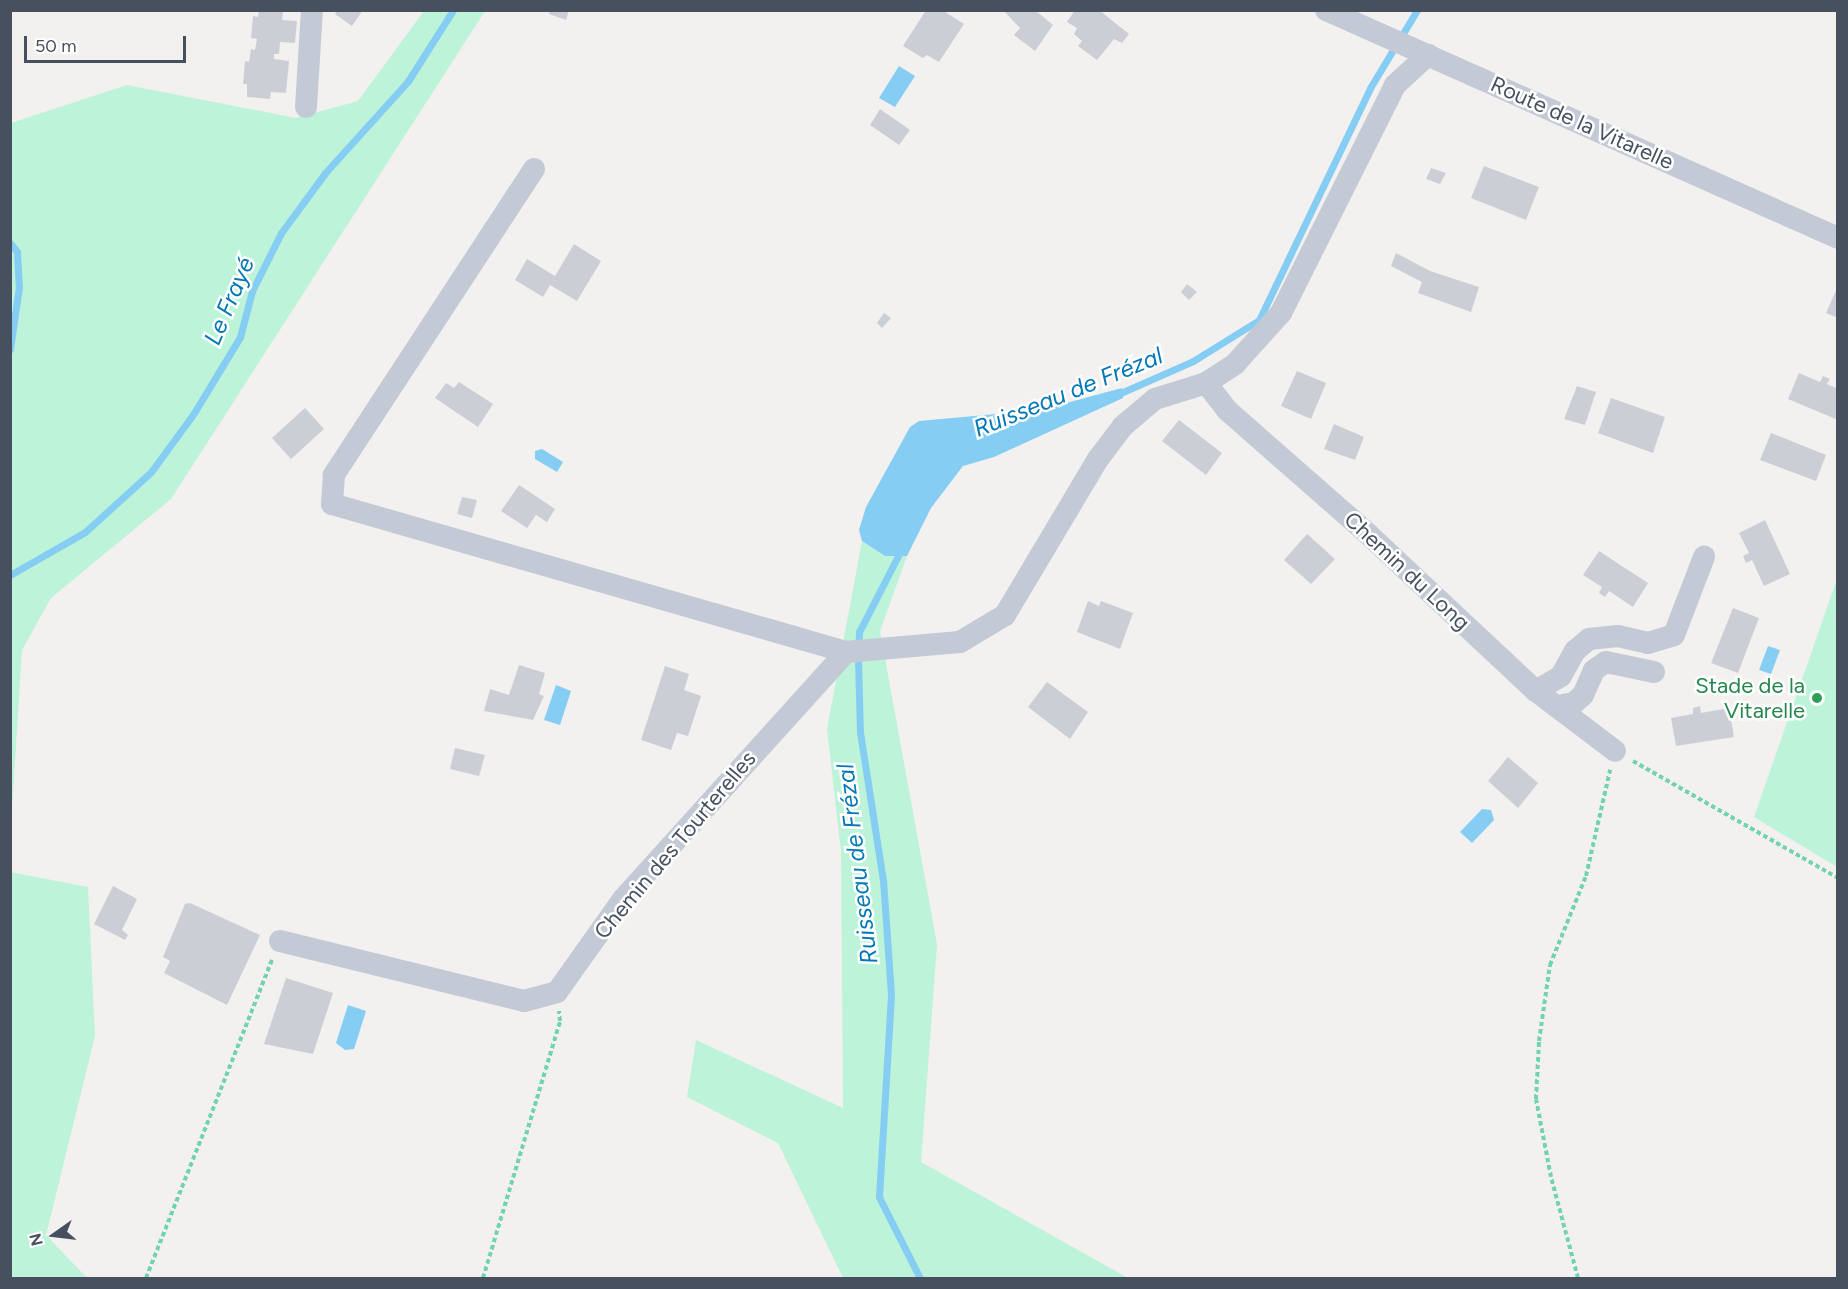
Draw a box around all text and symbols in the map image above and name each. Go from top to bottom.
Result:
scale bar [27,24,189,62]
text: 50 m [35,35,77,57]
street label: Route de la Vitarelle [1487,71,1677,175]
water label: Le Frayé [198,253,260,349]
water label: Ruisseau de Frézal [969,341,1167,443]
street label: Chemin du Long [1339,506,1475,636]
place label: Stade de la Vitarelle [1695,672,1805,724]
marker: Stade de la Vitarelle [1810,691,1824,705]
street label: Chemin des Tourterelles [589,746,761,944]
water label: Ruisseau de Frézal [830,762,884,966]
north arrow [24,1205,84,1265]
text: N [25,1231,47,1248]

